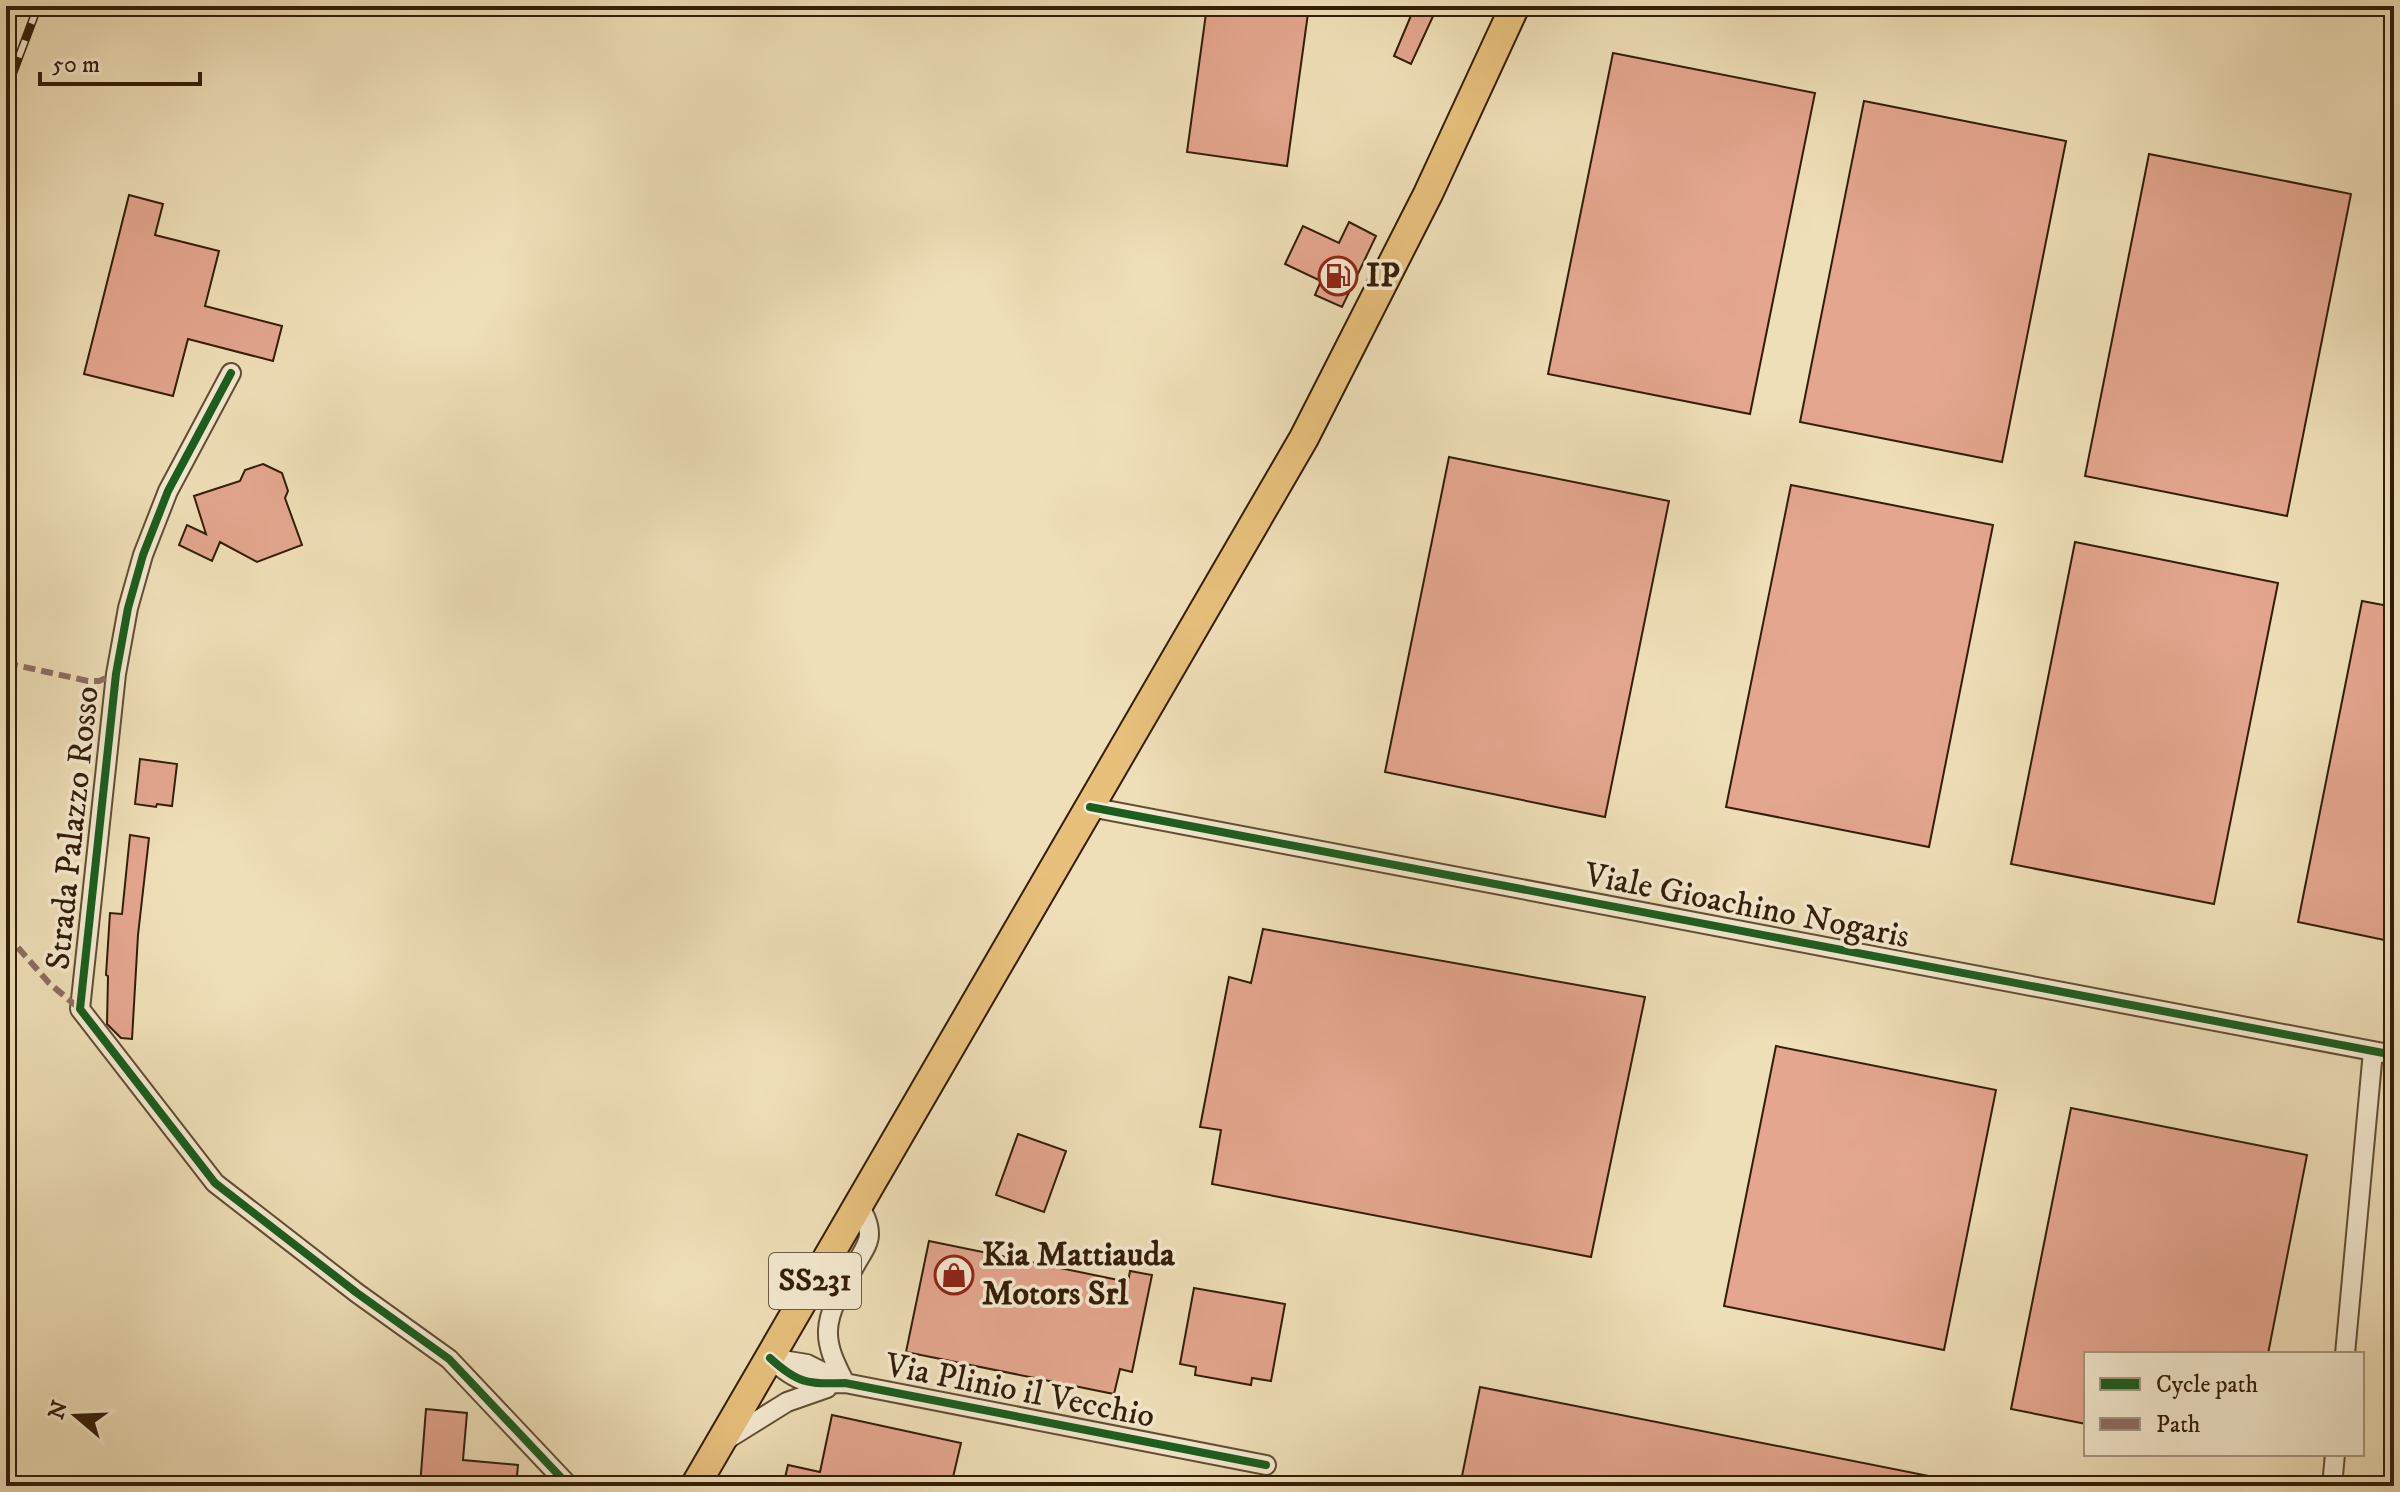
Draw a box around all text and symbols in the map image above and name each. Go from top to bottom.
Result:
scale bar [40,36,200,86]
text: 50 m [52,50,100,80]
fuel station icon: IP [1317,255,1359,297]
place label: IP [1366,255,1400,297]
street label: Strada Palazzo Rosso [37,684,109,972]
street label: Viale Gioachino Nogaris [1580,854,1913,958]
place label: Kia Mattiauda Motors Srl [982,1234,1175,1315]
road number: SS231 [769,1253,861,1309]
shop icon: Kia Mattiauda Motors Srl [933,1254,975,1296]
street label: Via Plinio il Vecchio [881,1344,1158,1438]
legend [2084,1352,2364,1456]
text: Cycle path [2156,1370,2258,1400]
north arrow [36,1376,116,1456]
text: N [43,1397,74,1423]
text: Path [2156,1410,2201,1440]

